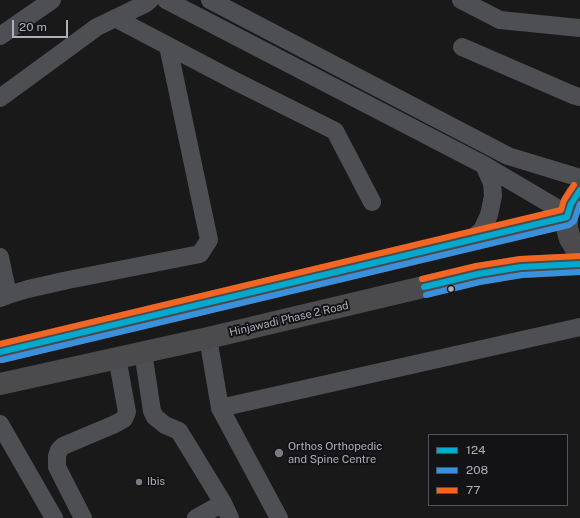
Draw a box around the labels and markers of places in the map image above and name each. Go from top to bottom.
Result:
unlabelled marker [446,284,456,294]
place label: Orthos Orthopedic and Spine Centre [288,440,382,466]
marker: Orthos Orthopedic and Spine Centre [273,447,285,459]
place label: Ibis [147,475,165,489]
marker: Ibis [134,477,144,487]

